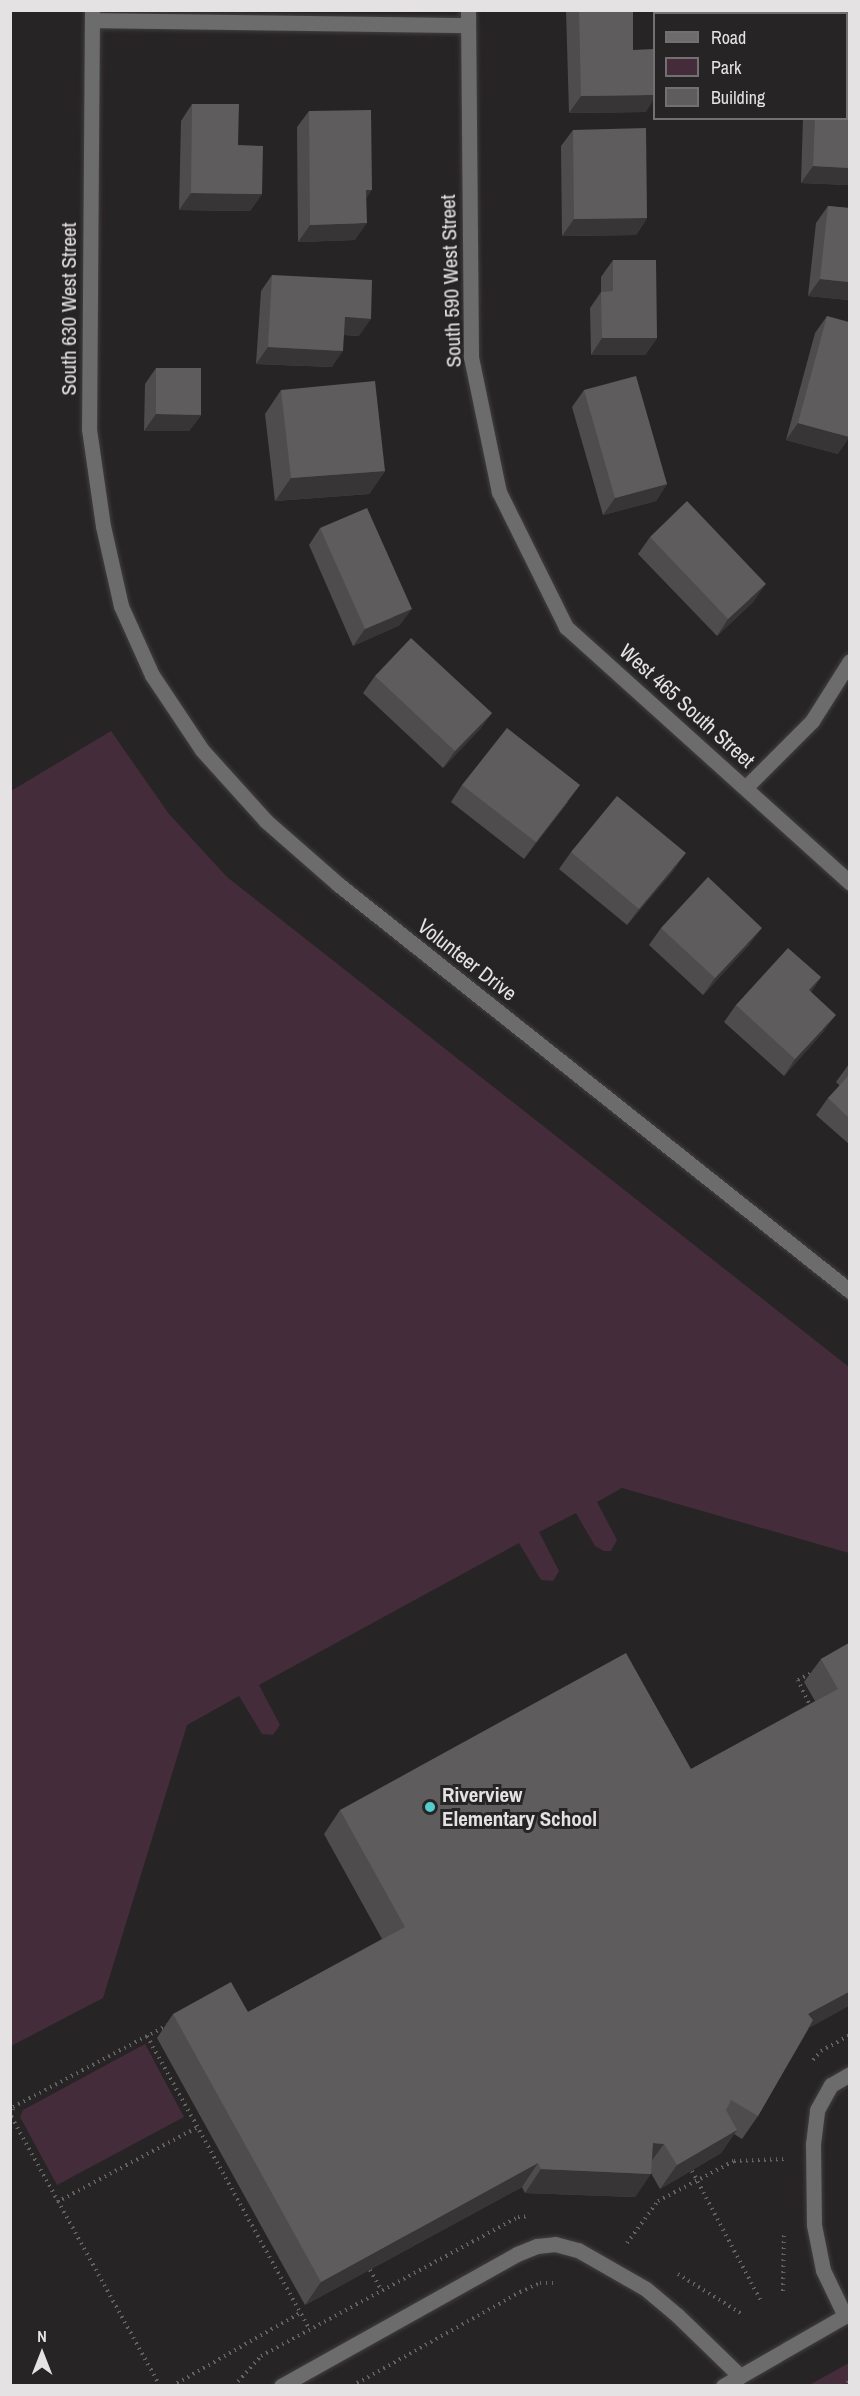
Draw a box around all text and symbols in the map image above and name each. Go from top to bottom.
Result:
legend [653,12,848,120]
text: Road [711,25,746,50]
text: Park [711,55,741,80]
text: Building [711,85,765,110]
street label: South 590 West Street [435,194,467,368]
street label: South 630 West Street [56,223,82,395]
street label: West 465 South Street [614,639,760,773]
street label: Volunteer Drive [412,914,522,1006]
place label: Riverview Elementary School [442,1782,597,1832]
marker: Riverview Elementary School [423,1800,437,1814]
north arrow [12,2324,72,2384]
text: N [37,2325,47,2347]

